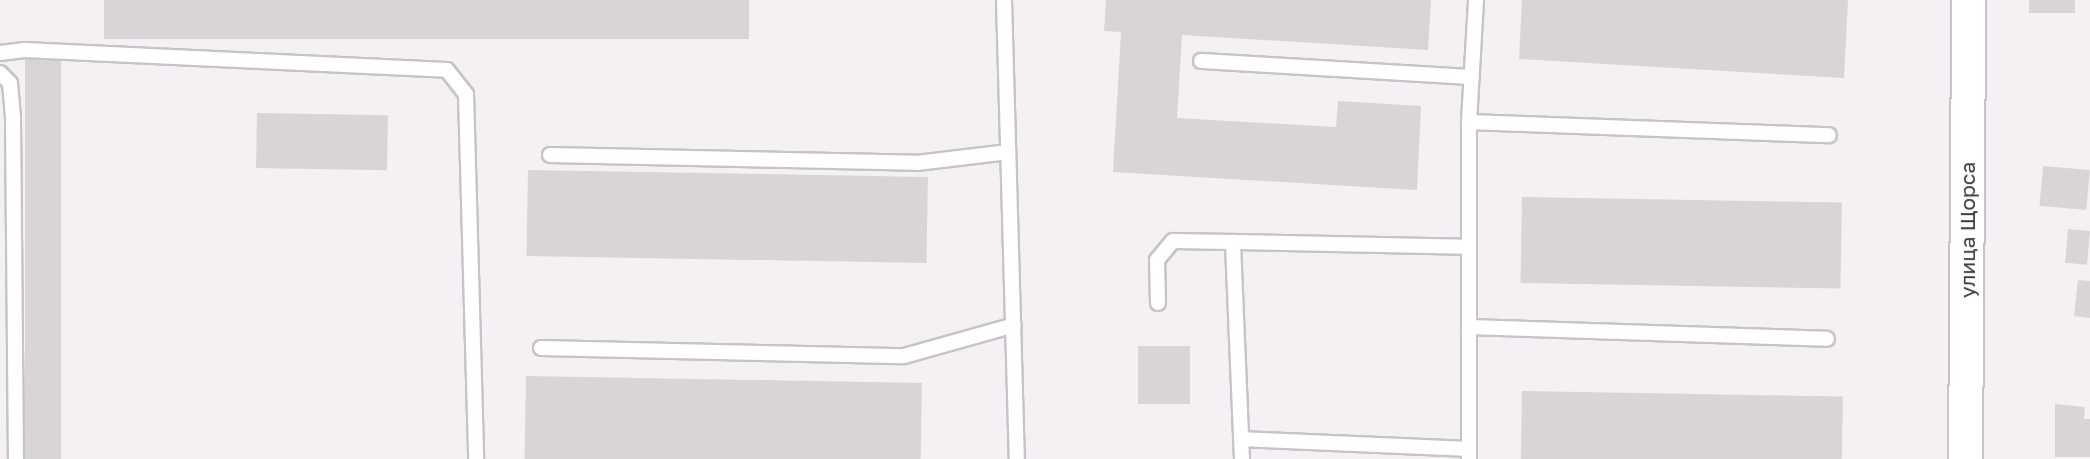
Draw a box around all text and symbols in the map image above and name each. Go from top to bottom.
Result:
street label: улица Щорса [1954,162,1980,298]

